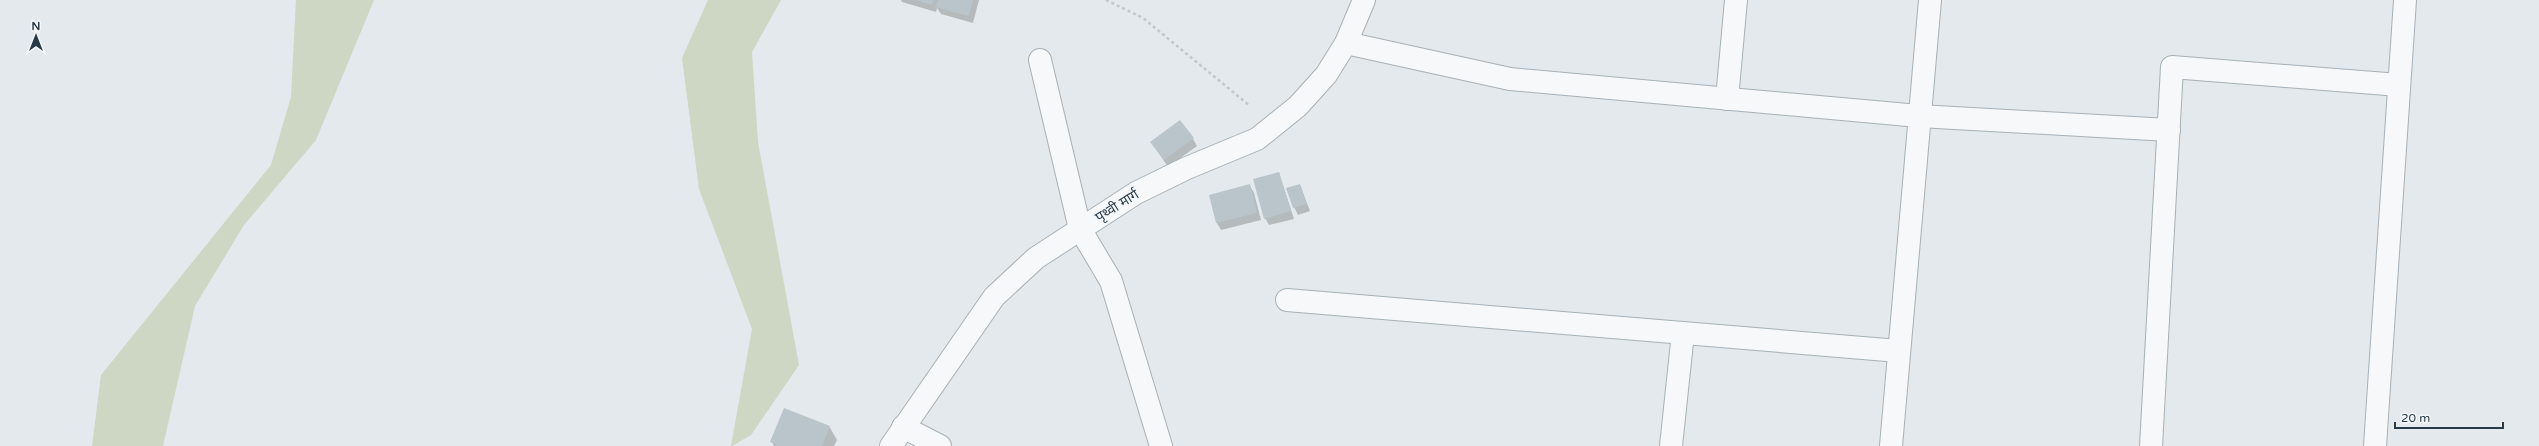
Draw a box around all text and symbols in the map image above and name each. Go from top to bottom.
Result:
north arrow [16,16,56,56]
text: N [32,20,40,33]
street label: पृथ्वी मार्ग [1092,185,1143,227]
scale bar [2395,404,2503,430]
text: 20 m [2401,411,2430,425]

